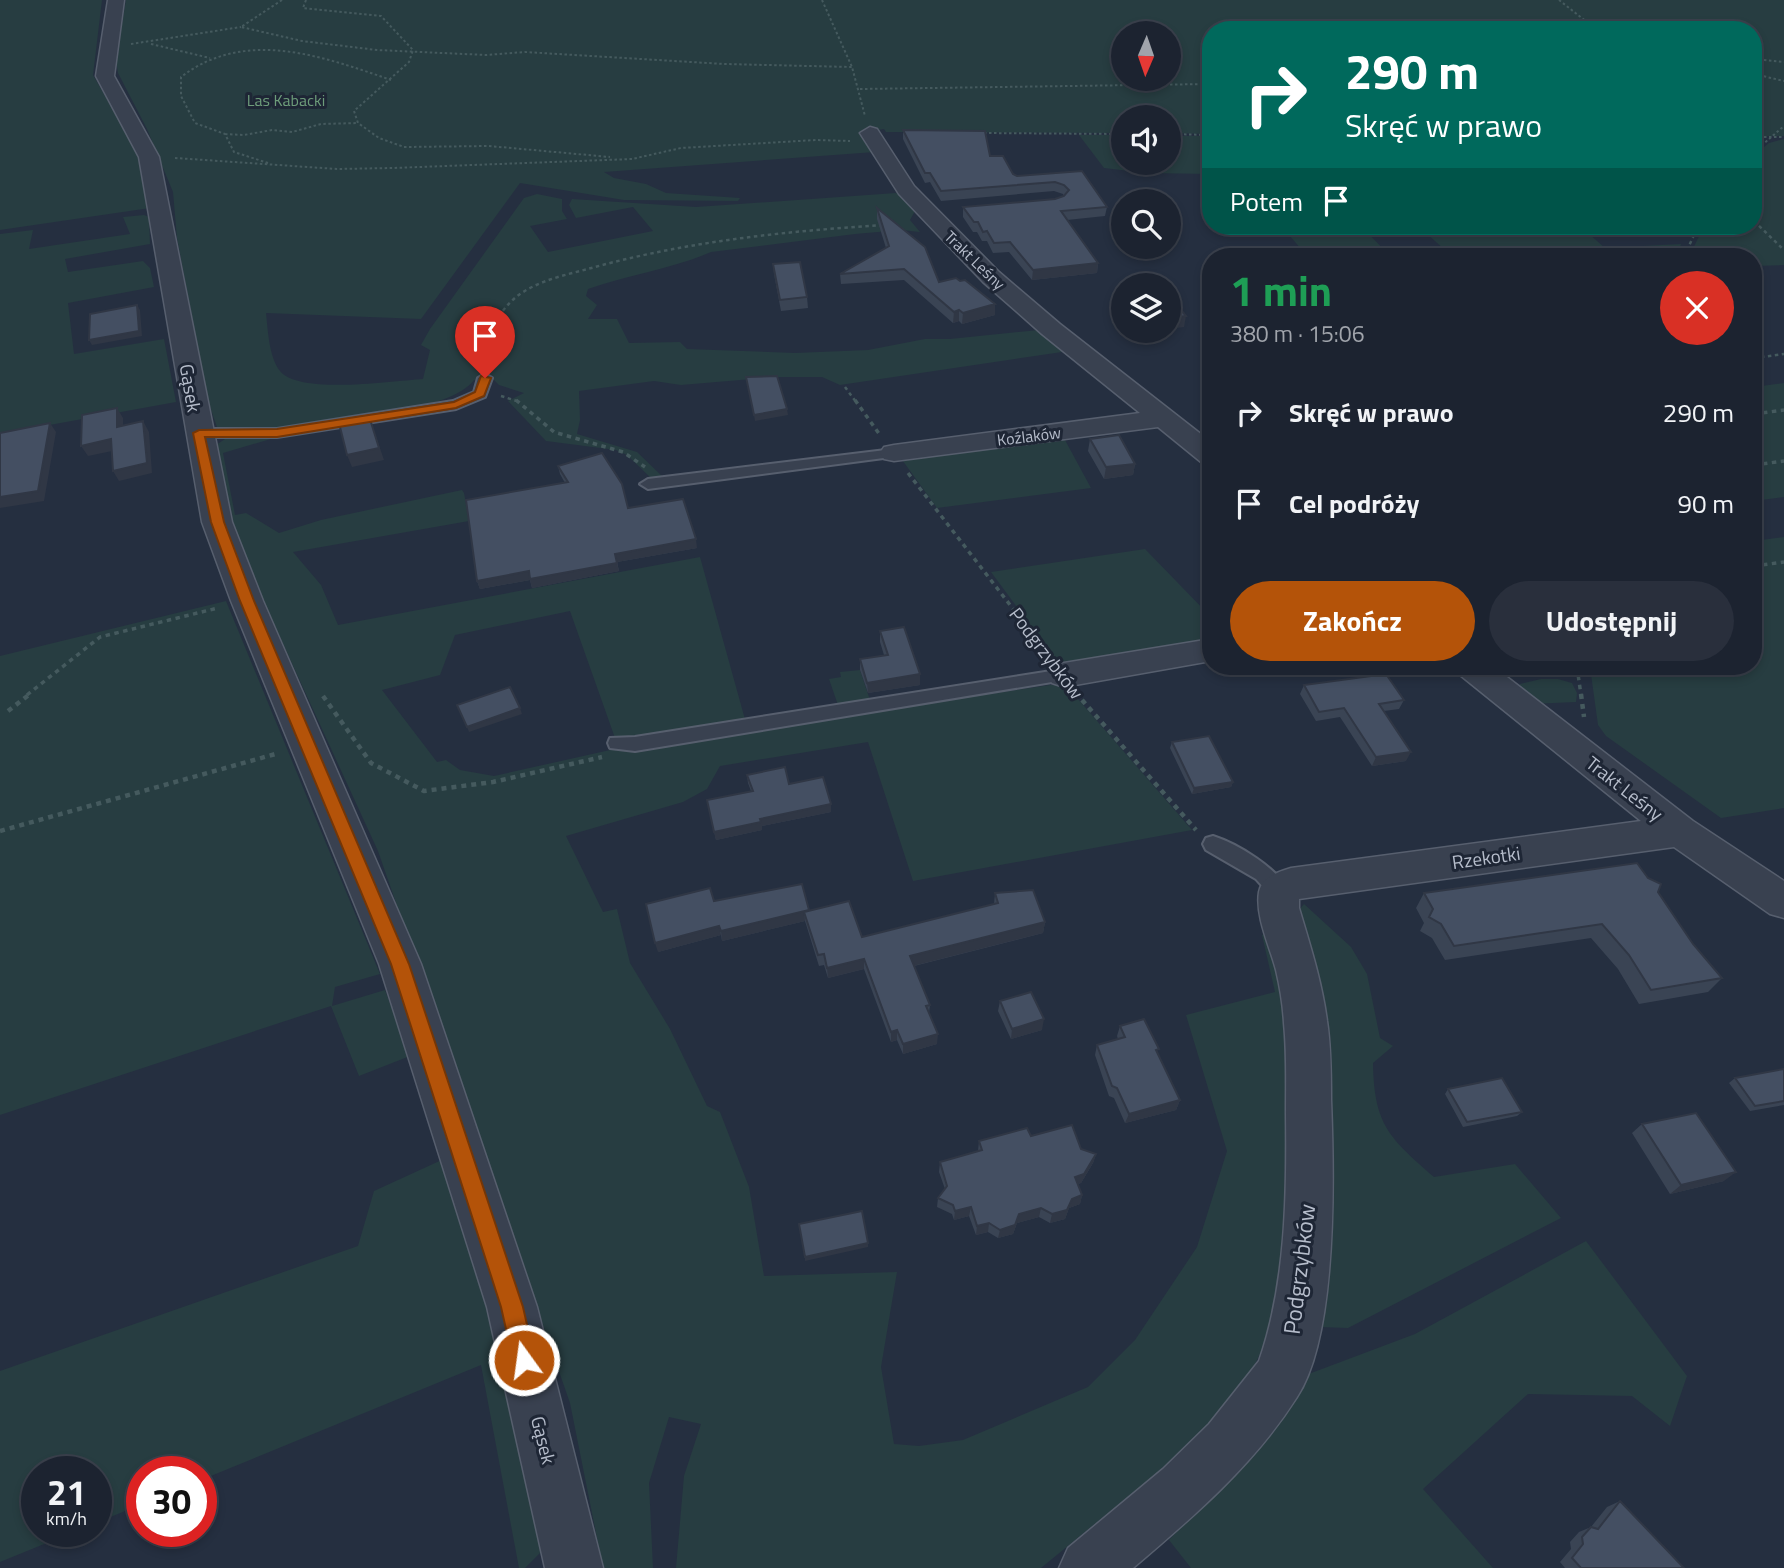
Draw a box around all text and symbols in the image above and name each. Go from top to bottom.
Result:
north arrow [1111,21,1181,91]
map controls [1111,21,1181,343]
text: 290 m [1345,33,1479,108]
icon: right [1230,49,1321,140]
park label: Las Kabacki [247,88,325,112]
text: Skręć w prawo [1345,101,1542,149]
button: sound [1111,105,1181,175]
text: Potem [1230,182,1303,221]
icon: arrive [1317,182,1355,220]
button: search [1111,189,1181,259]
street label: Trakt Leśny [939,225,1011,295]
text: 1 min [1230,258,1332,322]
button: close [1660,271,1734,345]
button: layers [1111,273,1181,343]
pin [455,306,515,378]
text: 380 m · 15:06 [1230,316,1365,351]
icon: arrive [466,317,504,355]
street label: Gąsek [172,361,210,415]
text: Skręć w prawo [1289,393,1454,432]
text: 290 m [1663,393,1734,432]
icon: right [1230,394,1268,432]
street label: Koźlaków [996,420,1062,452]
text: Cel podróży [1289,484,1419,523]
text: 90 m [1677,484,1734,523]
icon: arrive [1230,485,1268,523]
button: Zakończ [1230,581,1475,661]
button: Udostępnij [1489,581,1734,661]
street label: Podgrzybków [1003,601,1091,705]
street label: Trakt Leśny [1580,749,1670,827]
street label: Rzekotki [1450,838,1522,876]
street label: Podgrzybków [1274,1202,1324,1336]
position arrow [487,1323,561,1397]
street label: Gąsek [524,1413,564,1467]
speed limit sign: 30 [126,1456,217,1547]
text: 21 [47,1465,86,1519]
text: km/h [46,1505,87,1532]

